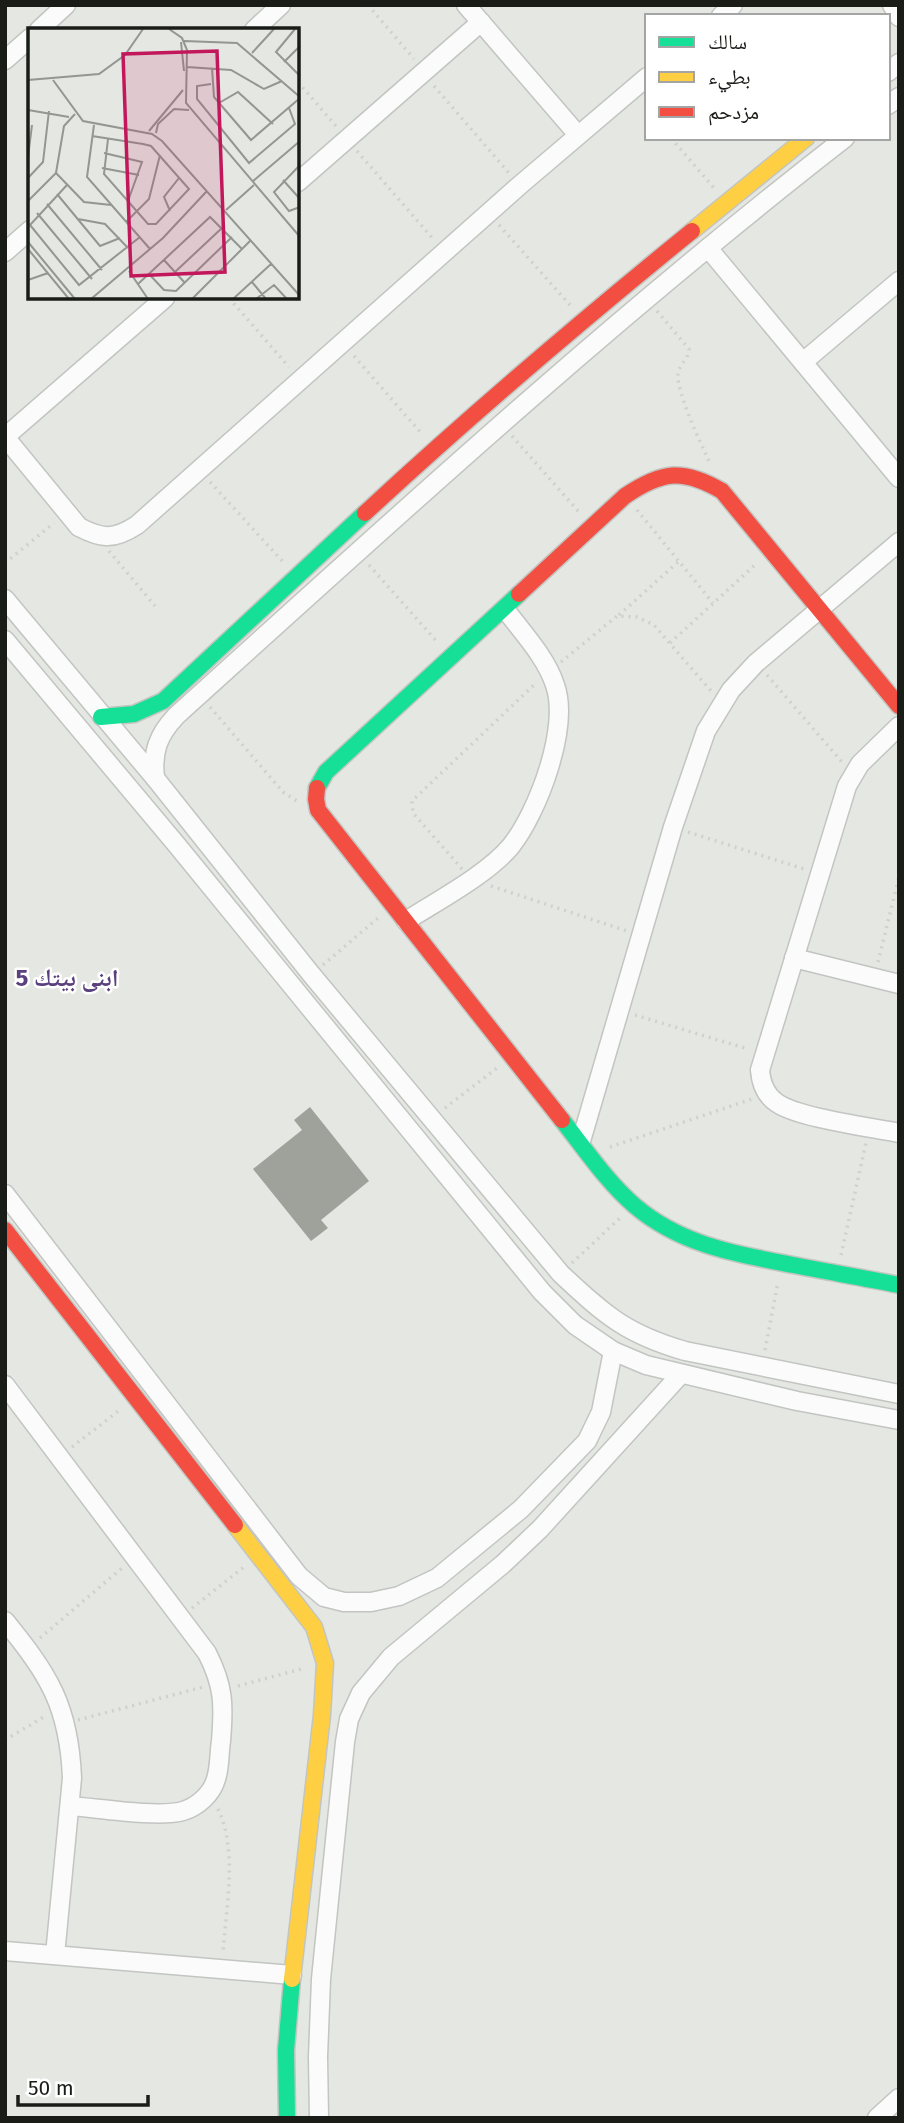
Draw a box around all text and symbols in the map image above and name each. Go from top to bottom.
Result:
legend [645,14,890,140]
inset map [28,28,299,299]
text: سالك [708,29,747,55]
text: بطيء [708,64,751,93]
text: مزدحم [708,99,759,126]
district label: ابنى بيتك 5 [16,964,119,992]
scale bar [18,2064,147,2108]
text: 50 m [28,2075,74,2101]

